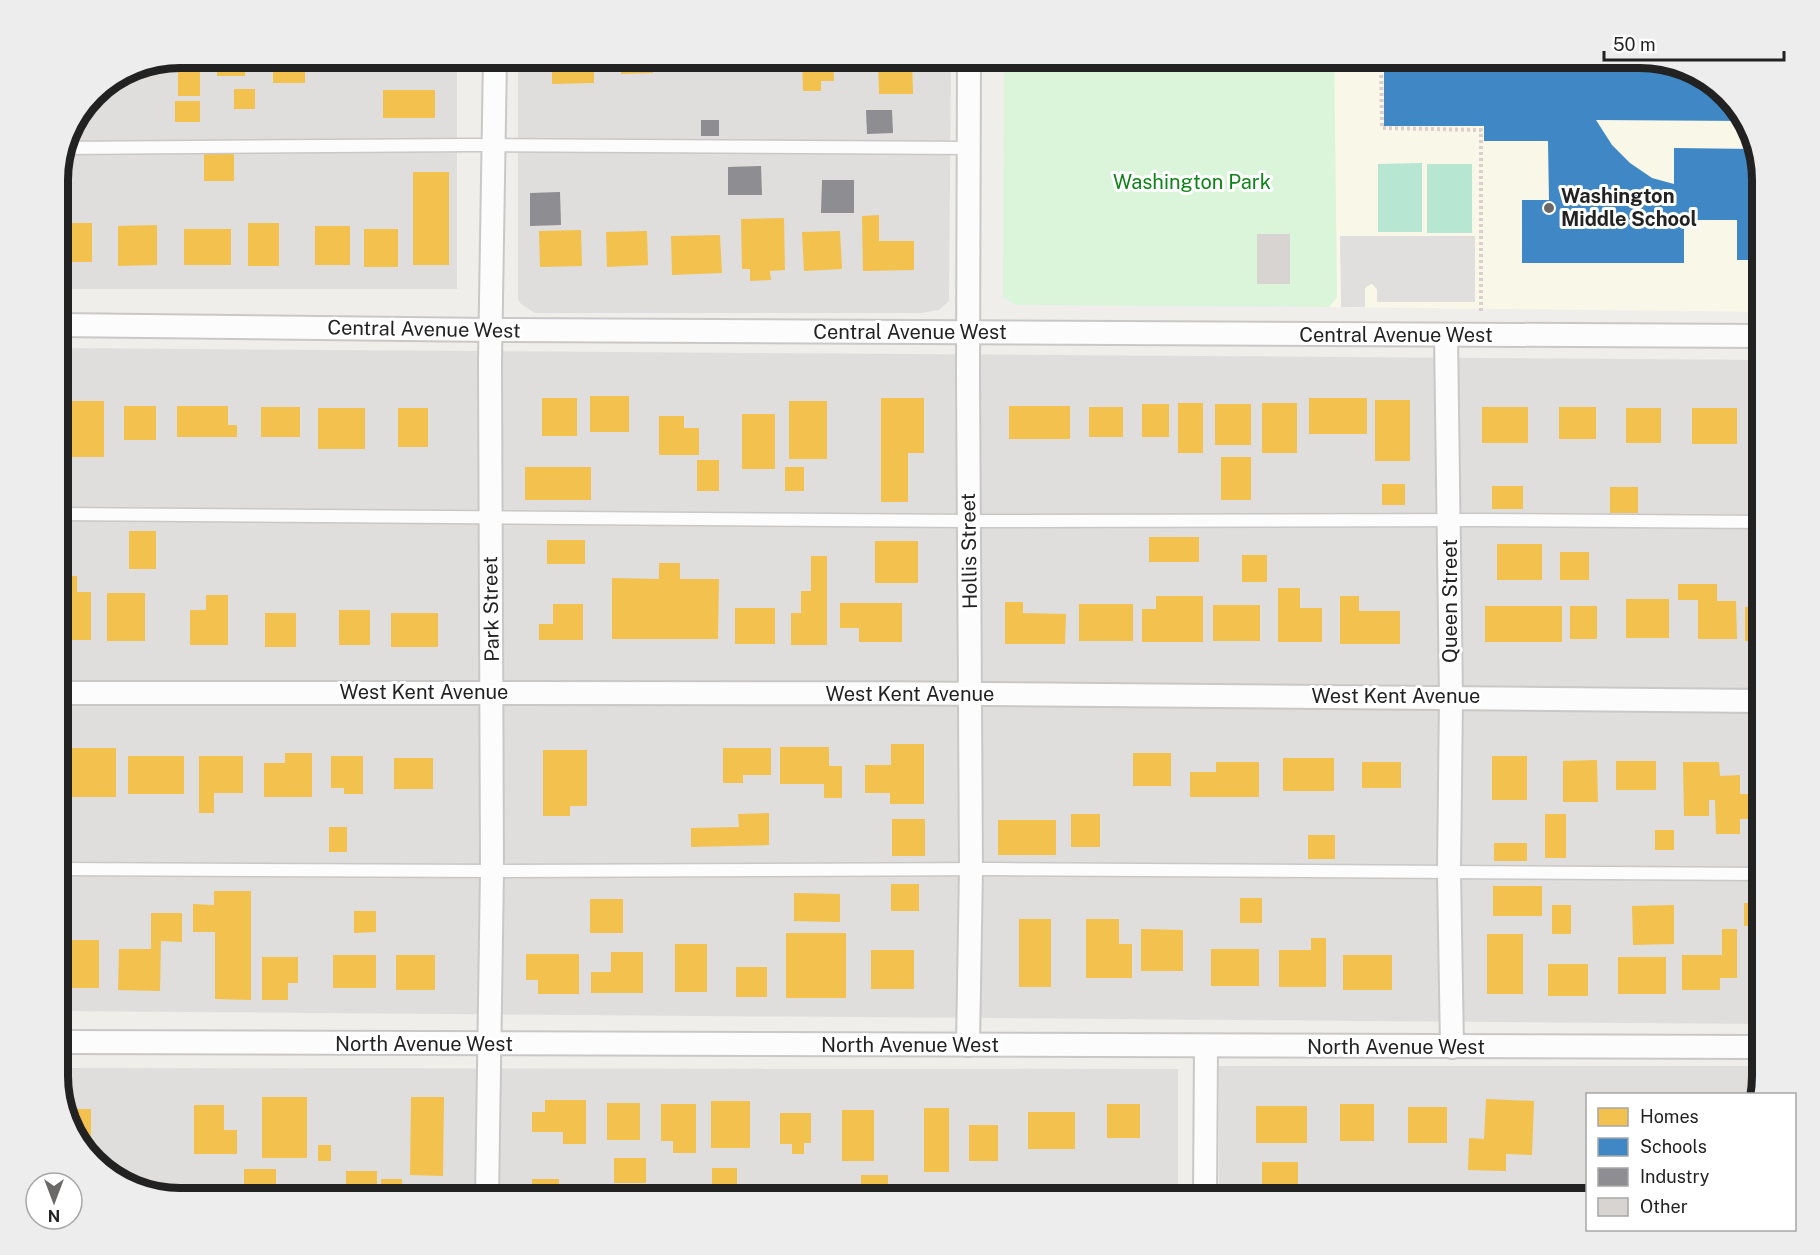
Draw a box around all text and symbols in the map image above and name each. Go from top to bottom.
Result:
scale bar [1604,24,1784,62]
text: 50 m [1613,34,1656,55]
park label: Washington Park [1113,170,1271,194]
place label: Washington Middle School [1561,184,1697,231]
marker: Washington Middle School [1542,201,1556,215]
street label: Central Avenue West [327,315,521,343]
street label: Central Avenue West [813,320,1007,344]
street label: Central Avenue West [1299,323,1493,347]
street label: Hollis Street [956,493,982,609]
street label: Queen Street [1438,539,1462,663]
street label: Park Street [478,556,504,662]
street label: West Kent Avenue [340,680,508,704]
street label: West Kent Avenue [826,682,994,706]
street label: West Kent Avenue [1312,684,1480,708]
street label: North Avenue West [335,1032,513,1056]
street label: North Avenue West [821,1033,999,1057]
street label: North Avenue West [1307,1035,1485,1059]
legend [1586,1093,1796,1231]
text: Homes [1640,1106,1699,1127]
text: Schools [1640,1136,1707,1157]
text: Industry [1640,1166,1710,1187]
north arrow [24,1171,84,1231]
text: Other [1640,1196,1688,1217]
text: N [48,1206,60,1225]

